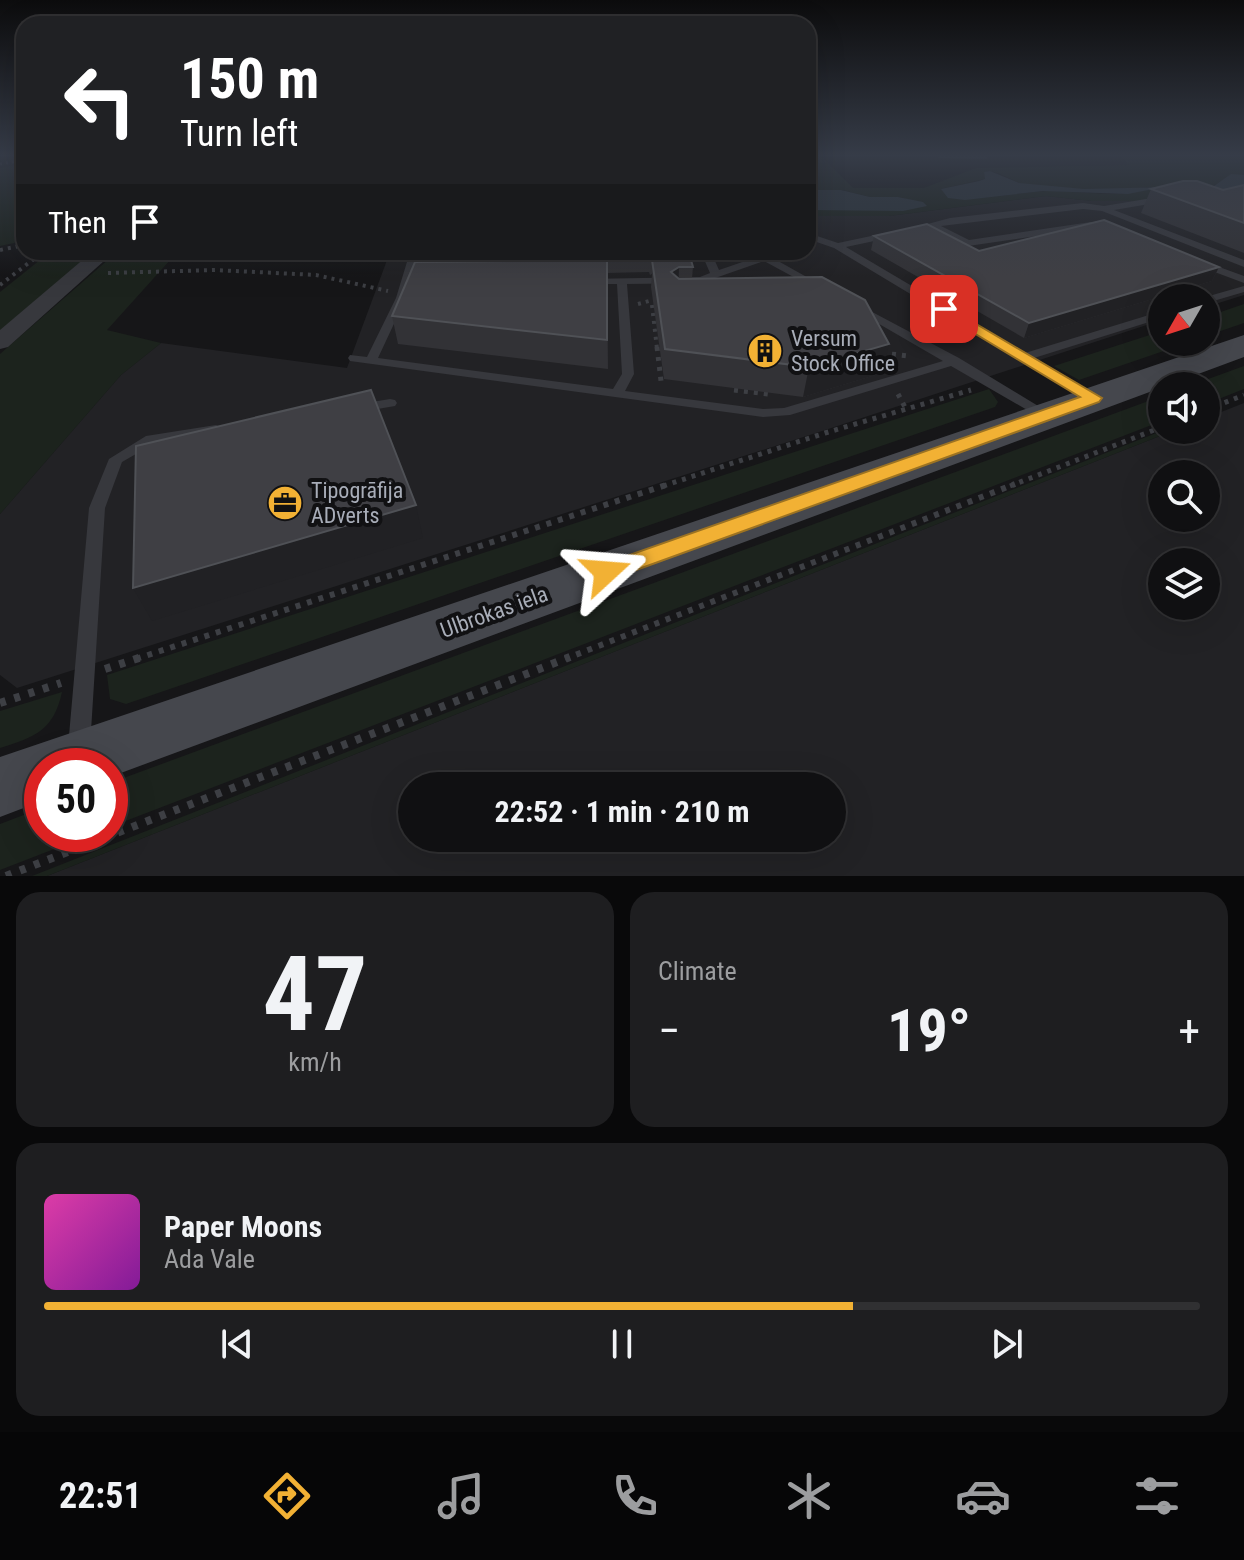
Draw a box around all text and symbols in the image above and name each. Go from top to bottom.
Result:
text: 150 m [180,46,319,112]
icon: left [48,48,152,152]
text: Turn left [180,113,298,155]
icon: arrive [123,200,167,244]
text: Then [48,205,107,240]
pin [910,275,978,343]
north arrow [1148,284,1220,356]
map controls [1148,284,1220,620]
icon: arrive [922,287,966,331]
place label: Versum Stock Office [791,326,895,376]
building icon: Versum Stock Office [746,332,784,370]
button: sound [1148,372,1220,444]
button: search [1148,460,1220,532]
place label: Tipogrāfija ADverts [311,478,403,528]
office icon: Tipogrāfija ADverts [266,484,304,522]
position arrow [564,530,648,614]
button: layers [1148,548,1220,620]
street label: Ulbrokas iela [437,581,551,643]
speed limit sign: 50 [24,748,128,852]
text: 22:52 · 1 min · 210 m [495,794,749,829]
text: 47 [262,934,368,1055]
text: Climate [658,956,737,986]
text: 19° [887,995,971,1066]
text: − [658,1005,680,1057]
text: + [1178,1005,1200,1057]
text: km/h [288,1047,342,1077]
text: Paper Moons [164,1209,322,1244]
text: Ada Vale [164,1244,255,1274]
icon: previous [215,1322,259,1366]
icon: pause [600,1322,644,1366]
icon: next [985,1322,1029,1366]
icon: directions [259,1468,315,1524]
icon: music [433,1468,489,1524]
icon: phone [607,1468,663,1524]
icon: climate [781,1468,837,1524]
icon: car [955,1468,1011,1524]
icon: filters [1129,1468,1185,1524]
text: 22:51 [59,1475,142,1517]

